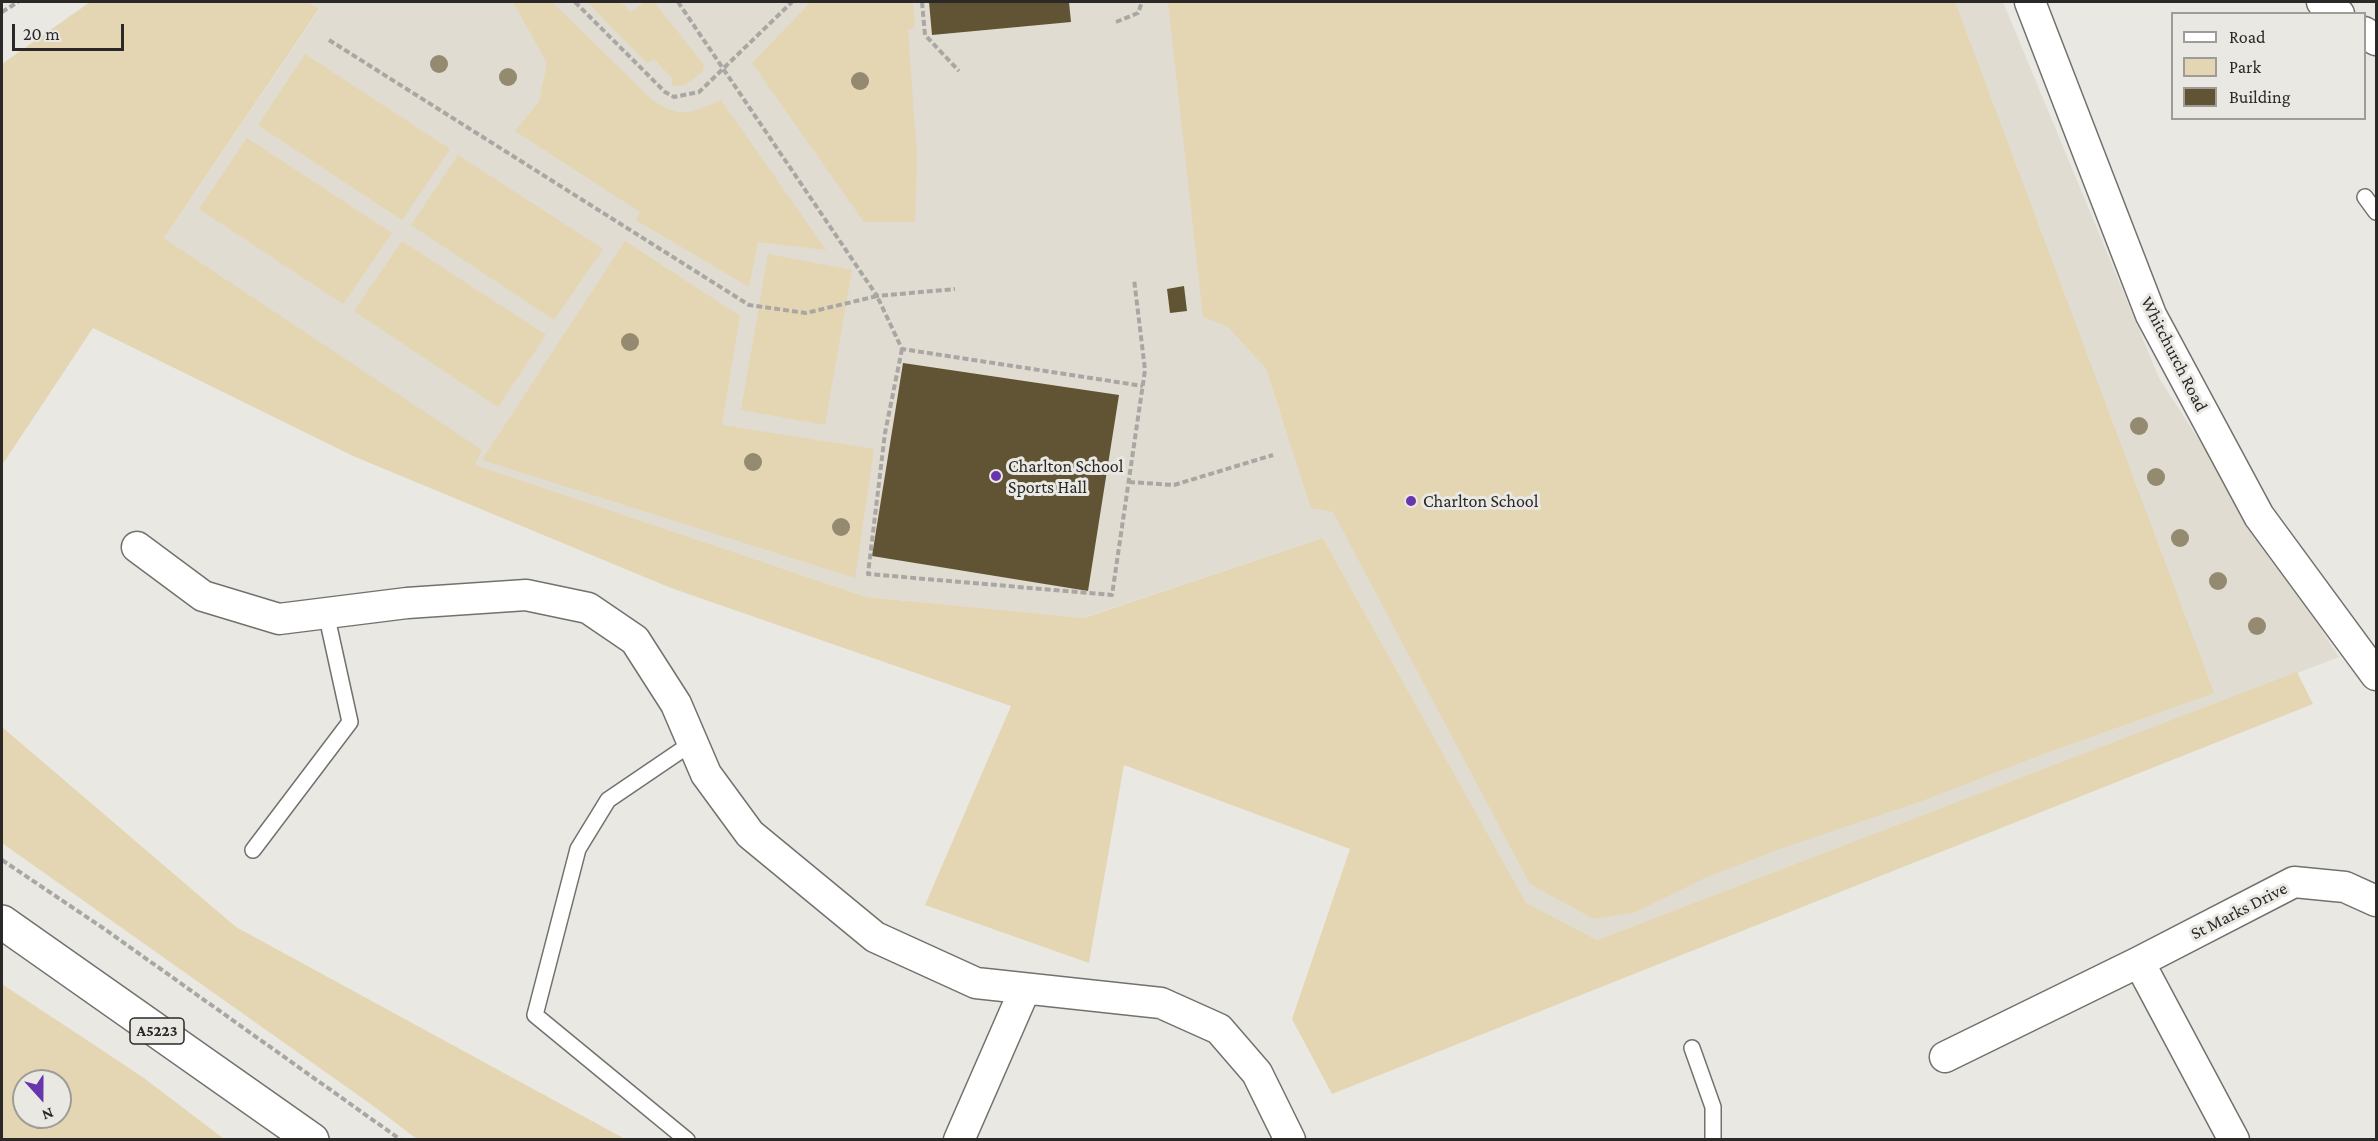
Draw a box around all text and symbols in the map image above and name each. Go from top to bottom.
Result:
scale bar [15,12,128,50]
legend [2171,12,2366,120]
text: 20 m [23,24,60,44]
text: Road [2229,27,2266,47]
text: Park [2229,57,2261,77]
text: Building [2229,87,2290,107]
street label: Whitchurch Road [2136,293,2212,415]
place label: Charlton School Sports Hall [1008,455,1123,498]
marker: Charlton School Sports Hall [989,469,1003,483]
place label: Charlton School [1423,490,1538,512]
marker: Charlton School [1404,494,1418,508]
street label: St Marks Drive [2187,877,2291,945]
road number: A5223 [130,1018,184,1044]
north arrow [12,1069,72,1129]
text: N [40,1105,56,1124]

